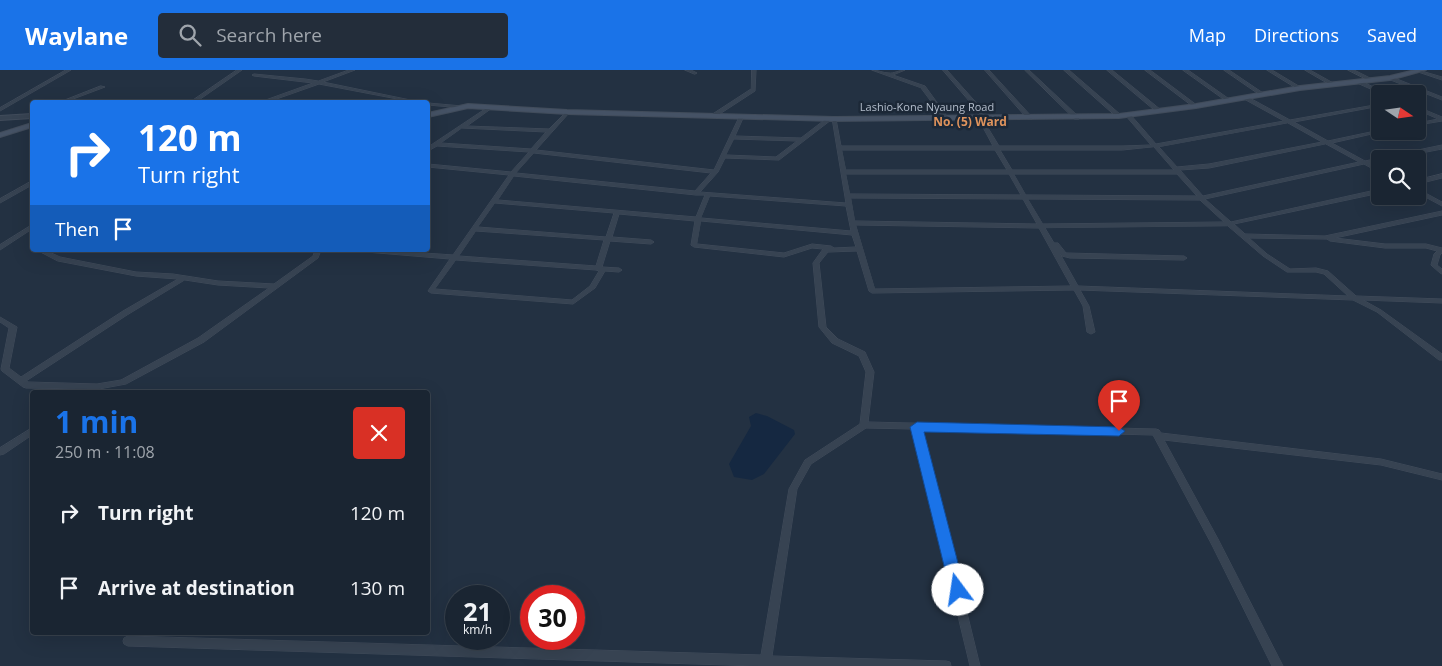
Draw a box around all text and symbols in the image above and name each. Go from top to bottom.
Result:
search box [158,13,508,58]
text: Waylane [25,19,128,52]
icon: search [176,21,204,49]
text: Search here [216,22,322,48]
text: Map [1189,23,1226,47]
text: Directions [1254,23,1339,47]
text: Saved [1367,23,1417,47]
north arrow [1371,85,1426,140]
map controls [1371,85,1426,205]
street label: Lashio-Kone Nyaung Road [860,99,994,114]
district label: No. (5) Ward [933,113,1007,130]
text: 120 m [138,114,242,161]
icon: right [55,120,120,185]
button: search [1371,150,1426,205]
text: Turn right [138,159,240,189]
icon: arrive [109,215,137,243]
text: Then [55,216,99,242]
pin [1098,380,1140,431]
icon: arrive [1105,387,1133,415]
text: 1 min [55,401,138,442]
button: close [353,407,405,459]
text: 250 m · 11:08 [55,441,155,463]
icon: right [55,499,83,527]
text: Turn right [98,500,193,526]
text: 120 m [350,500,405,526]
position arrow [931,563,983,615]
icon: arrive [55,574,83,602]
text: Arrive at destination [98,575,295,601]
text: 130 m [350,575,405,601]
speed limit sign: 30 [520,585,585,650]
text: 21 [463,594,492,628]
text: km/h [463,621,492,638]

